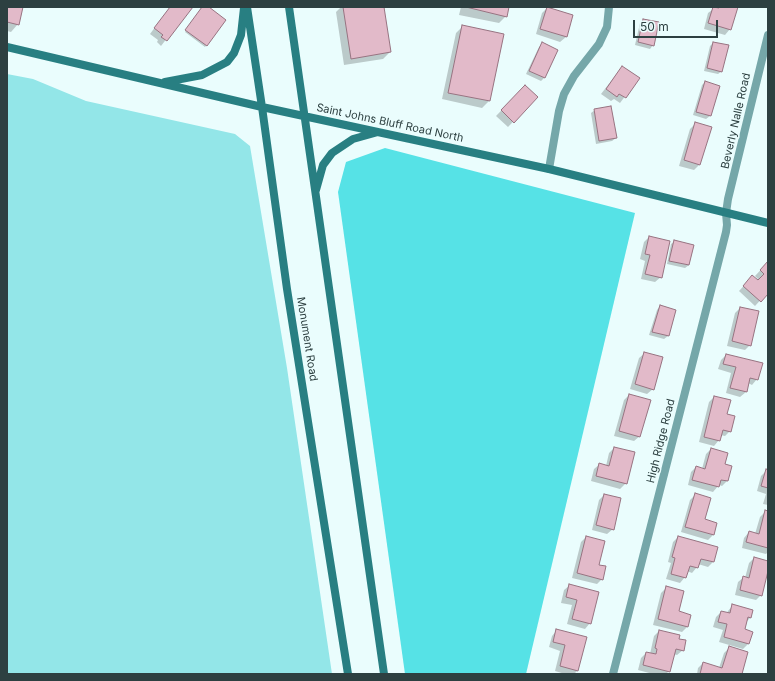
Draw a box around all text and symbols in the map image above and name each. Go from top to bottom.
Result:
scale bar [635,12,720,38]
text: 50 m [640,19,669,34]
street label: Beverly Nalle Road [719,72,753,170]
street label: Saint Johns Bluff Road North [315,101,465,145]
street label: Monument Road [294,296,320,382]
street label: High Ridge Road [644,397,678,485]

